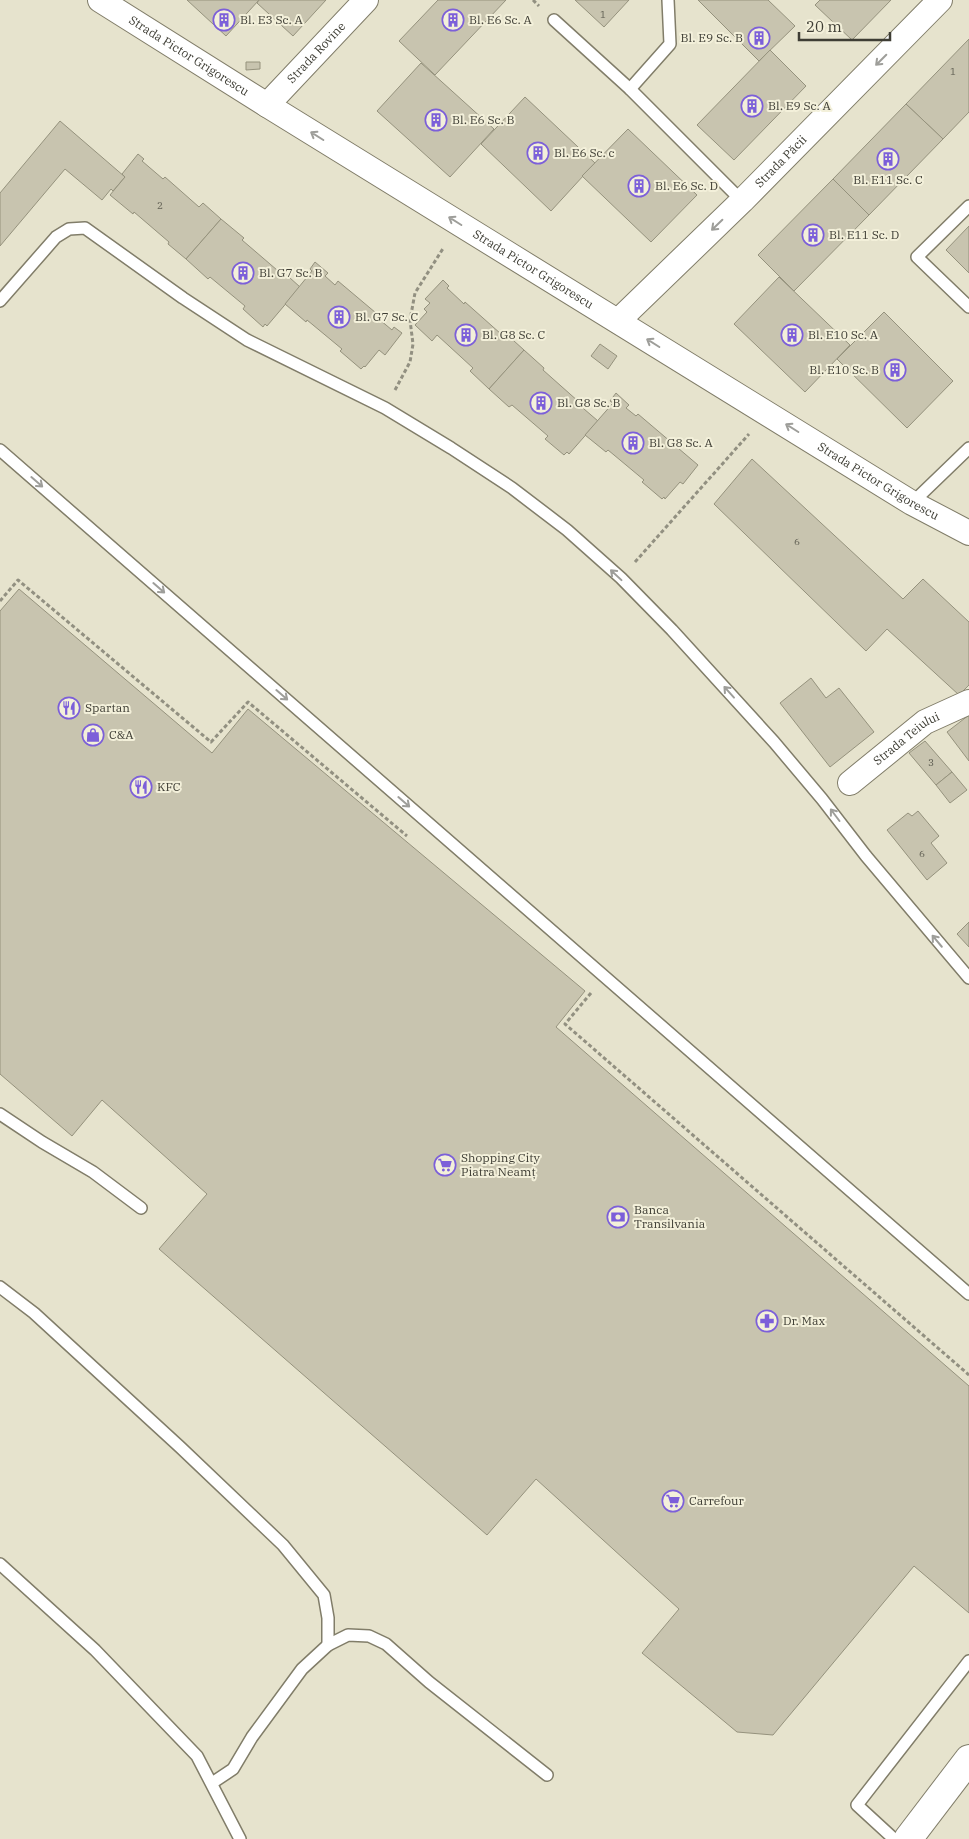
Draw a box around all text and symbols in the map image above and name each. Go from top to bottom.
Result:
building icon: Bl. E3 Sc. A [212,8,236,32]
building icon: Bl. E6 Sc. A [441,8,465,32]
house number: 1 [600,8,606,21]
scale bar [799,10,890,42]
street label: Strada Pictor Grigorescu [126,12,252,99]
place label: Bl. E3 Sc. A [240,12,303,27]
place label: Bl. E6 Sc. A [469,12,532,27]
text: 20 m [806,17,842,36]
street label: Strada Rovine [284,18,348,86]
building icon: Bl. E9 Sc. B [747,26,771,50]
place label: Bl. E9 Sc. B [681,30,743,45]
one-way arrow [875,53,887,66]
house number: 1 [950,65,956,78]
building icon: Bl. E9 Sc. A [740,94,764,118]
place label: Bl. E9 Sc. A [768,98,831,113]
building icon: Bl. E6 Sc. B [424,108,448,132]
place label: Bl. E6 Sc. B [452,112,515,127]
one-way arrow [310,130,324,140]
street label: Strada Păcii [752,132,810,190]
building icon: Bl. E6 Sc. c [526,141,550,165]
place label: Bl. E6 Sc. c [554,145,615,160]
building icon: Bl. E11 Sc. C [876,147,900,171]
place label: Bl. E11 Sc. C [853,172,923,187]
building icon: Bl. E6 Sc. D [627,174,651,198]
place label: Bl. E6 Sc. D [655,178,718,193]
house number: 2 [157,199,163,212]
one-way arrow [449,216,463,226]
one-way arrow [711,219,724,231]
building icon: Bl. E11 Sc. D [801,223,825,247]
street label: Strada Pictor Grigorescu [470,226,597,312]
place label: Bl. E11 Sc. D [829,227,899,242]
building icon: Bl. G7 Sc. B [231,261,255,285]
place label: Bl. G7 Sc. B [259,265,322,280]
building icon: Bl. G7 Sc. C [327,305,351,329]
place label: Bl. G7 Sc. C [355,309,418,324]
building icon: Bl. G8 Sc. C [454,323,478,347]
building icon: Bl. E10 Sc. A [780,323,804,347]
place label: Bl. G8 Sc. C [482,327,545,342]
place label: Bl. E10 Sc. A [808,327,879,342]
one-way arrow [647,337,661,347]
building icon: Bl. E10 Sc. B [883,358,907,382]
place label: Bl. E10 Sc. B [809,362,879,377]
building icon: Bl. G8 Sc. B [529,391,553,415]
place label: Bl. G8 Sc. B [557,395,620,410]
one-way arrow [785,423,799,433]
building icon: Bl. G8 Sc. A [621,431,645,455]
place label: Bl. G8 Sc. A [649,435,713,450]
street label: Strada Pictor Grigorescu [815,439,942,523]
one-way arrow [30,476,43,487]
house number: 6 [794,535,800,548]
one-way arrow [610,569,623,581]
one-way arrow [153,583,166,594]
one-way arrow [723,686,734,699]
one-way arrow [275,689,288,701]
restaurant icon: Spartan [57,696,81,720]
place label: Spartan [85,700,130,715]
street label: Strada Teiului [870,708,942,768]
shop icon: C&A [81,723,105,747]
place label: C&A [109,727,134,742]
house number: 3 [928,756,934,769]
restaurant icon: KFC [129,775,153,799]
place label: KFC [157,779,181,794]
one-way arrow [398,796,411,808]
one-way arrow [829,809,840,822]
house number: 6 [919,847,925,860]
one-way arrow [932,935,943,948]
place label: Shopping City Piatra Neamț [461,1150,541,1180]
supermarket icon: Shopping City Piatra Neamț [433,1153,457,1177]
place label: Banca Transilvania [634,1202,706,1231]
bank icon: Banca Transilvania [606,1205,630,1229]
pharmacy icon: Dr. Max [755,1309,779,1333]
place label: Dr. Max [783,1313,826,1328]
supermarket icon: Carrefour [661,1489,685,1513]
place label: Carrefour [689,1493,745,1508]

